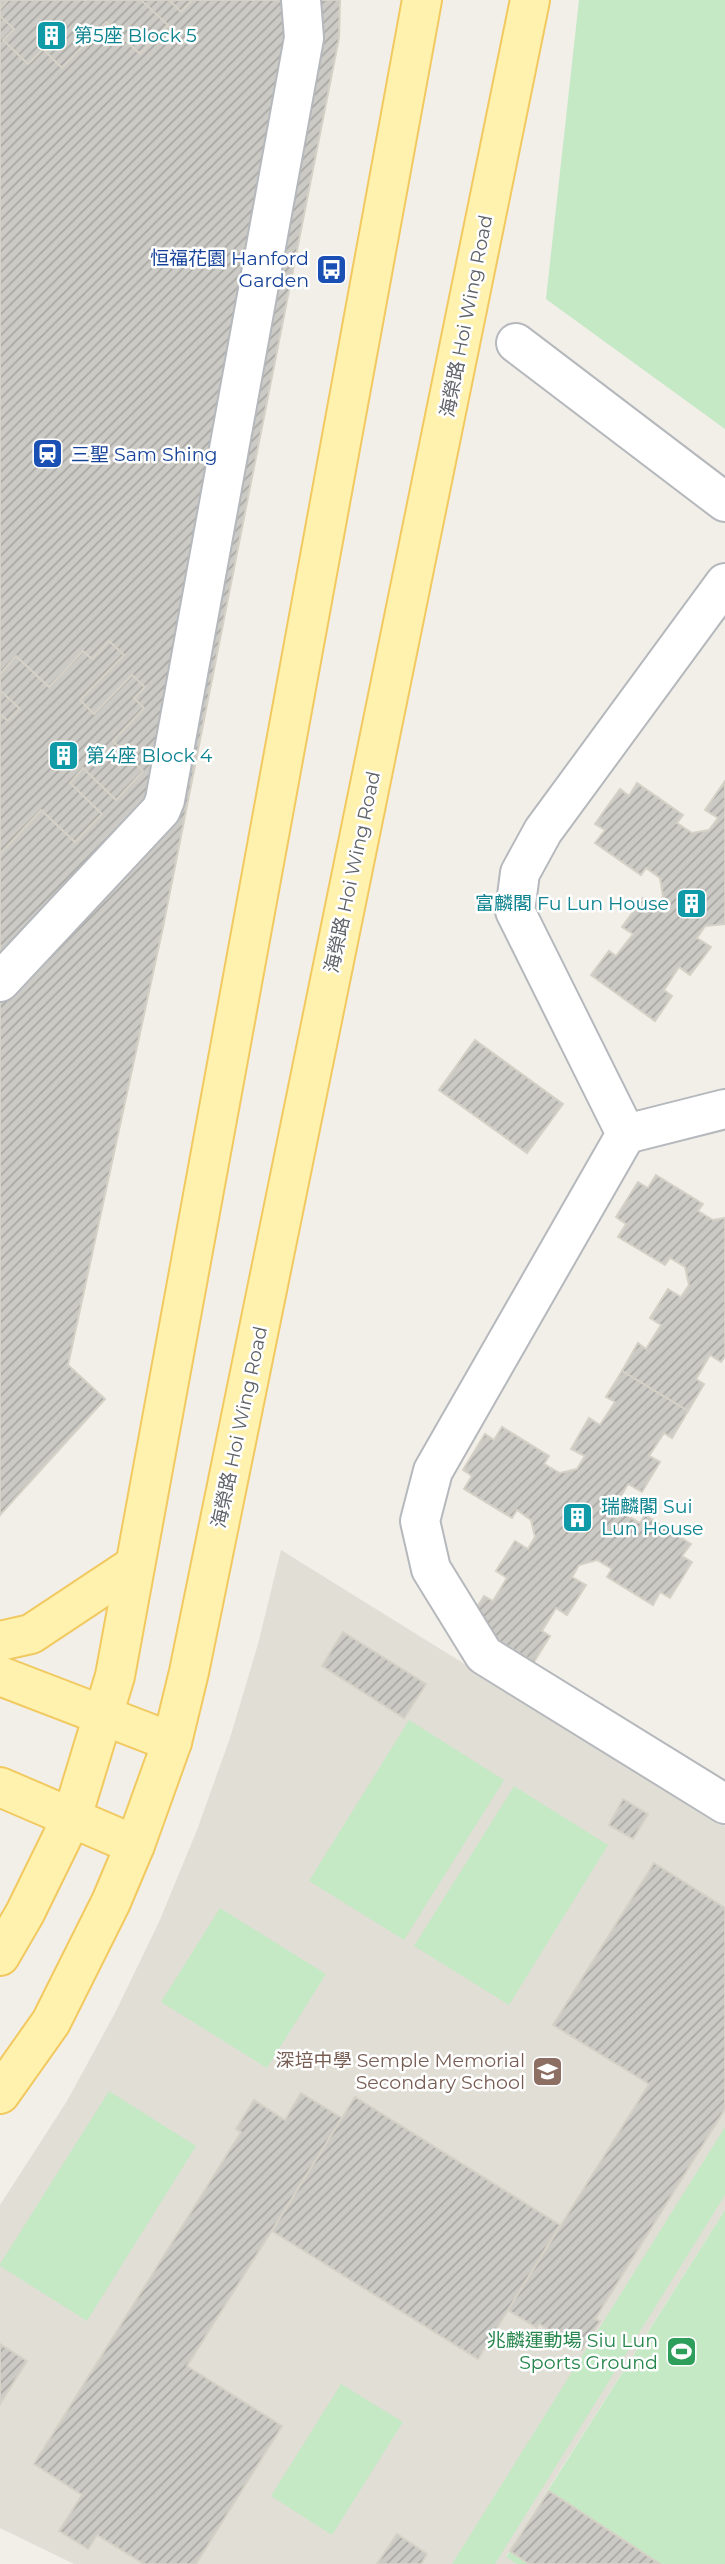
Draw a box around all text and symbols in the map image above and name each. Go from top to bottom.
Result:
building icon: 第5座 Block 5 [34,18,68,52]
place label: 第5座 Block 5 [74,24,197,47]
street label: 海榮路 Hoi Wing Road [436,213,497,419]
place label: 恒福花園 Hanford Garden [150,247,309,292]
bus stop icon: 恒福花園 Hanford Garden [315,252,349,286]
station icon: 三聖 Sam Shing [31,437,65,471]
place label: 三聖 Sam Shing [71,443,218,466]
building icon: 第4座 Block 4 [46,738,80,772]
place label: 第4座 Block 4 [86,744,213,767]
street label: 海榮路 Hoi Wing Road [320,769,385,975]
building icon: 富麟閣 Fu Lun House [675,886,709,920]
place label: 富麟閣 Fu Lun House [475,892,669,915]
street label: 海榮路 Hoi Wing Road [207,1324,272,1530]
place label: 瑞麟閣 Sui Lun House [601,1495,704,1540]
building icon: 瑞麟閣 Sui Lun House [561,1500,595,1534]
place label: 深培中學 Semple Memorial Secondary School [276,2049,525,2094]
school or university icon: 深培中學 Semple Memorial Secondary School [531,2054,565,2088]
place label: 兆麟運動場 Siu Lun Sports Ground [487,2329,658,2374]
sports icon: 兆麟運動場 Siu Lun Sports Ground [664,2334,698,2368]

